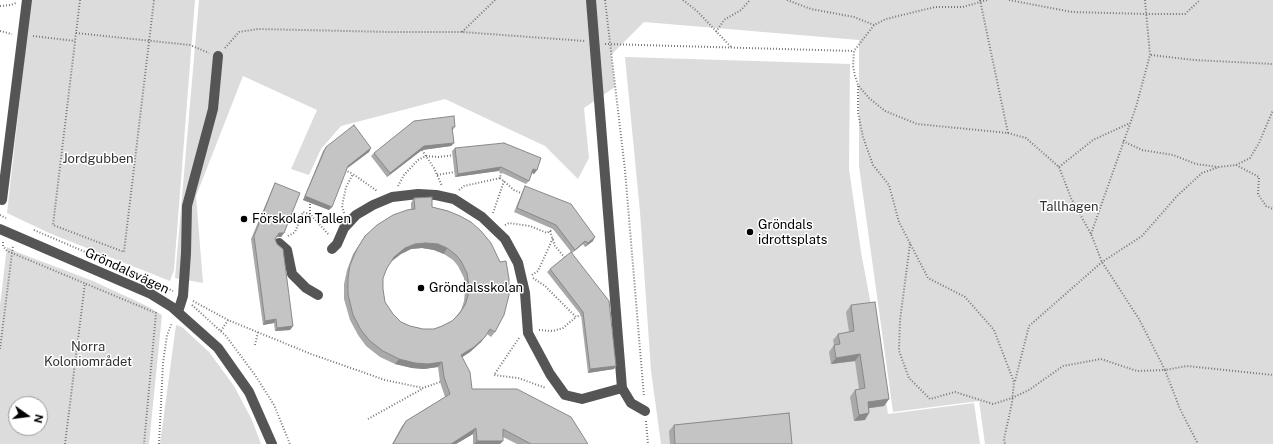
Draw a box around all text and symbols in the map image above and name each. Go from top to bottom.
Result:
park label: Jordgubben [62,151,134,167]
park label: Tallhagen [1039,199,1099,215]
place label: Förskolan Tallen [252,211,351,227]
marker: Förskolan Tallen [239,214,249,224]
place label: Gröndals idrottsplats [758,217,827,248]
marker: Gröndals idrottsplats [745,227,755,237]
street label: Gröndalsvägen [82,245,172,297]
place label: Gröndalsskolan [429,280,523,296]
marker: Gröndalsskolan [416,283,426,293]
park label: Norra Koloniområdet [44,339,132,370]
north arrow [8,396,48,436]
text: N [32,413,46,424]

